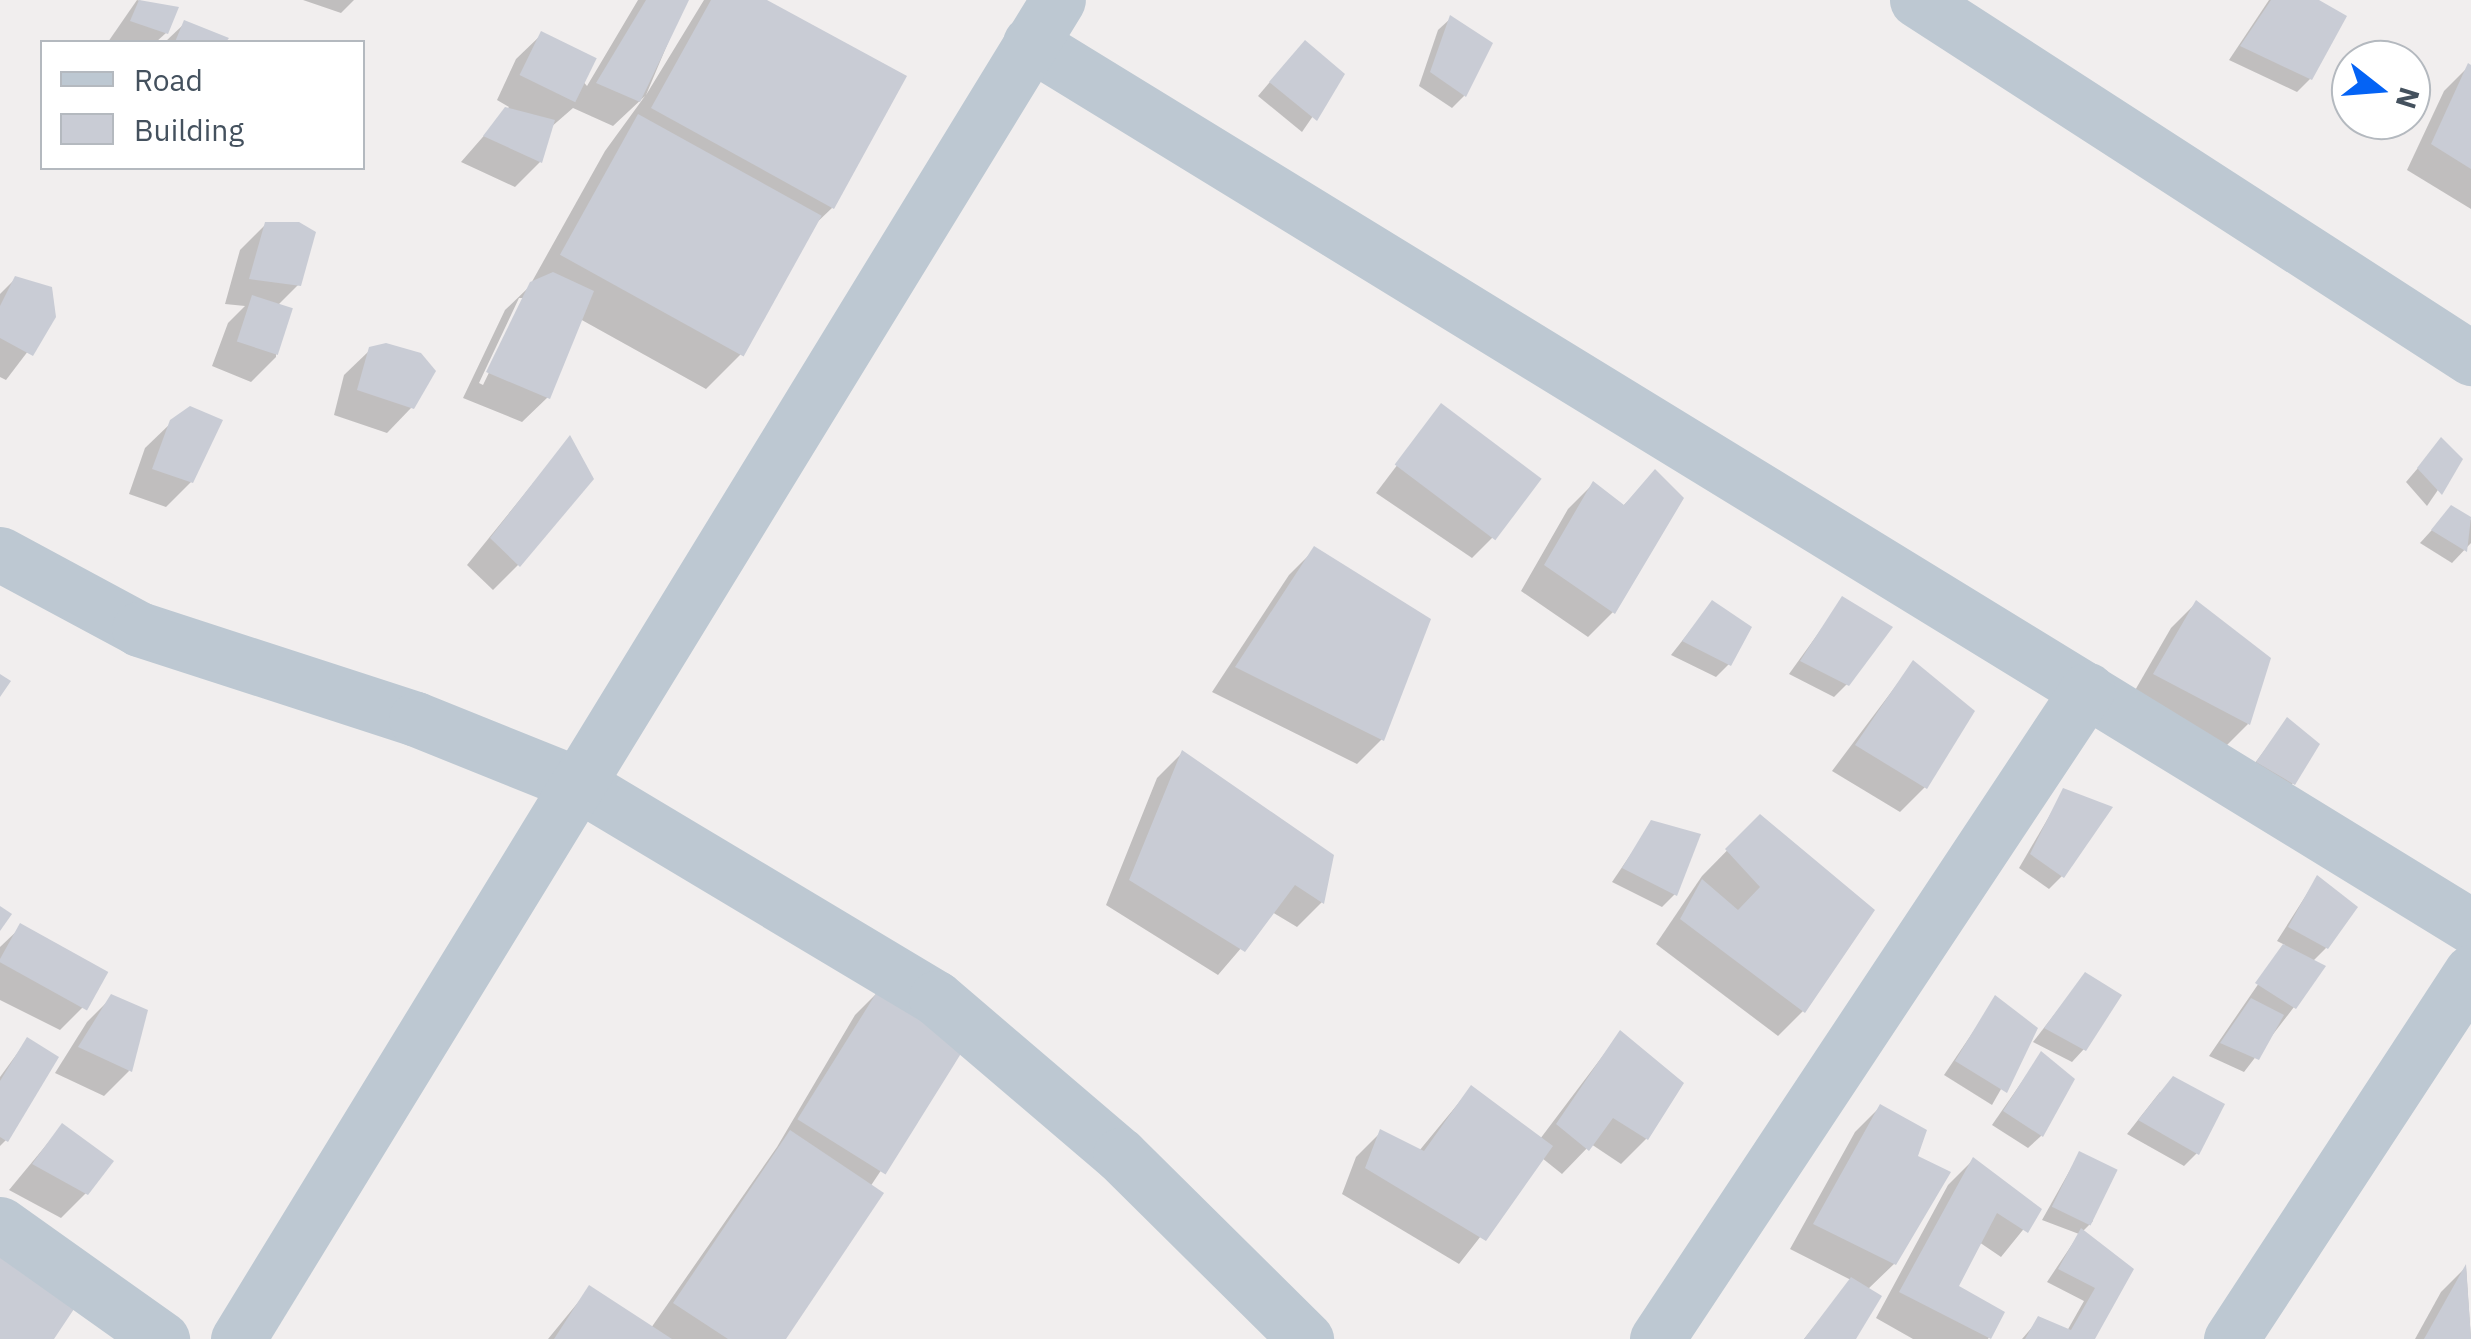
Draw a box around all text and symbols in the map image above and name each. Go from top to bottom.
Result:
legend [40,40,365,170]
north arrow [2331,40,2431,140]
text: Road [134,60,203,99]
text: N [2388,83,2429,113]
text: Building [134,110,244,149]

